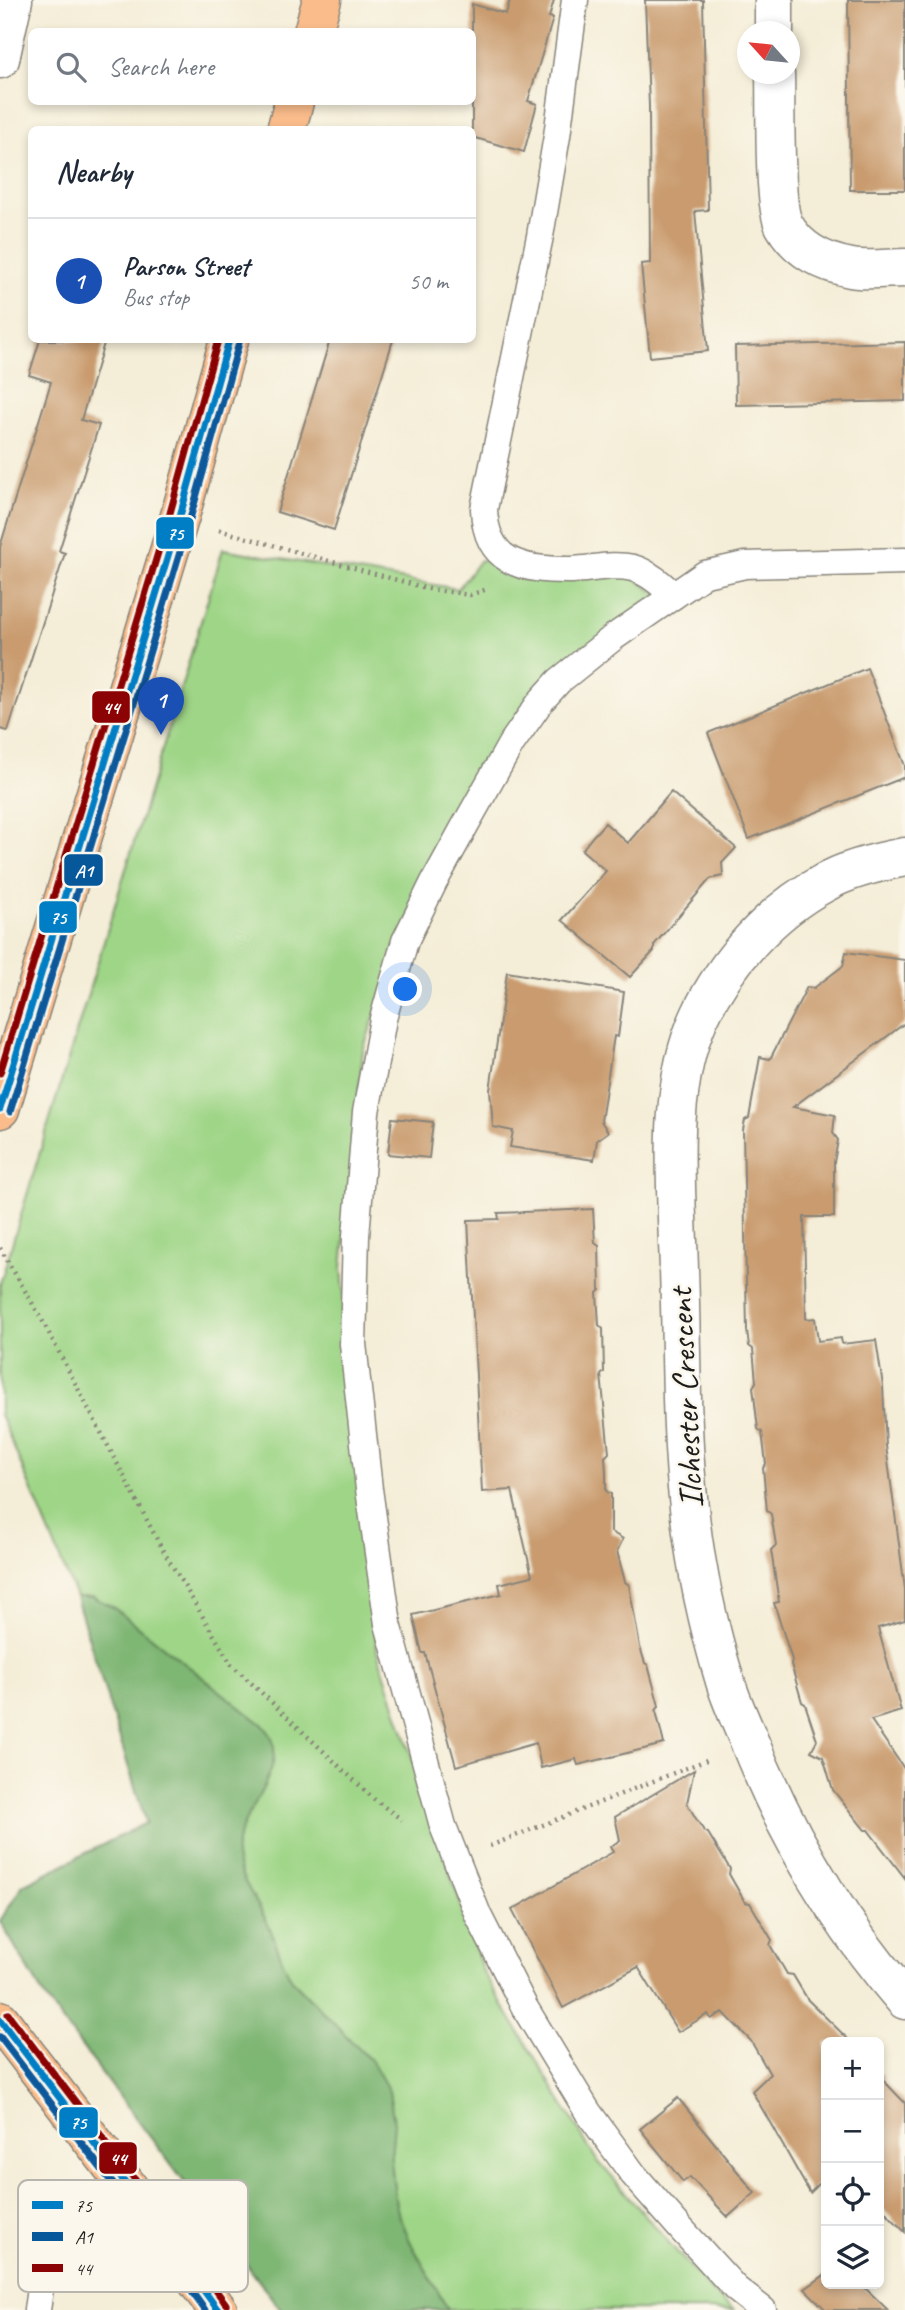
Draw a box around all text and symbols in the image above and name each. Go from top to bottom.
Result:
north arrow [737,21,800,84]
search box [28,28,476,105]
icon: search [52,48,90,86]
text: Search here [108,50,214,83]
text: Nearby [56,153,132,191]
text: Parson Street [123,250,249,283]
text: 1 [74,267,84,296]
text: 50 m [409,267,448,296]
text: Bus stop [123,283,189,312]
line badge: 75 [155,516,195,550]
text: 75 [167,522,185,546]
pin: 1 [138,677,184,735]
line badge: 44 [91,690,131,724]
text: 44 [102,696,122,720]
line badge: A1 [63,853,104,887]
text: A1 [75,859,96,883]
line badge: 75 [38,900,78,934]
text: 75 [50,906,68,930]
your location [388,972,422,1006]
street label: Ilchester Crescent [657,1283,714,1509]
map controls [821,2037,884,2289]
button: + [821,2037,884,2100]
button: − [821,2100,884,2163]
line badge: 75 [58,2106,99,2139]
text: 75 [70,2111,88,2135]
line badge: 44 [98,2141,138,2175]
text: 44 [109,2147,129,2171]
button: locate [821,2163,884,2226]
legend [18,2180,248,2292]
text: 75 [75,2194,94,2218]
text: A1 [75,2225,95,2249]
button: layers [821,2226,884,2289]
text: 44 [75,2257,95,2281]

